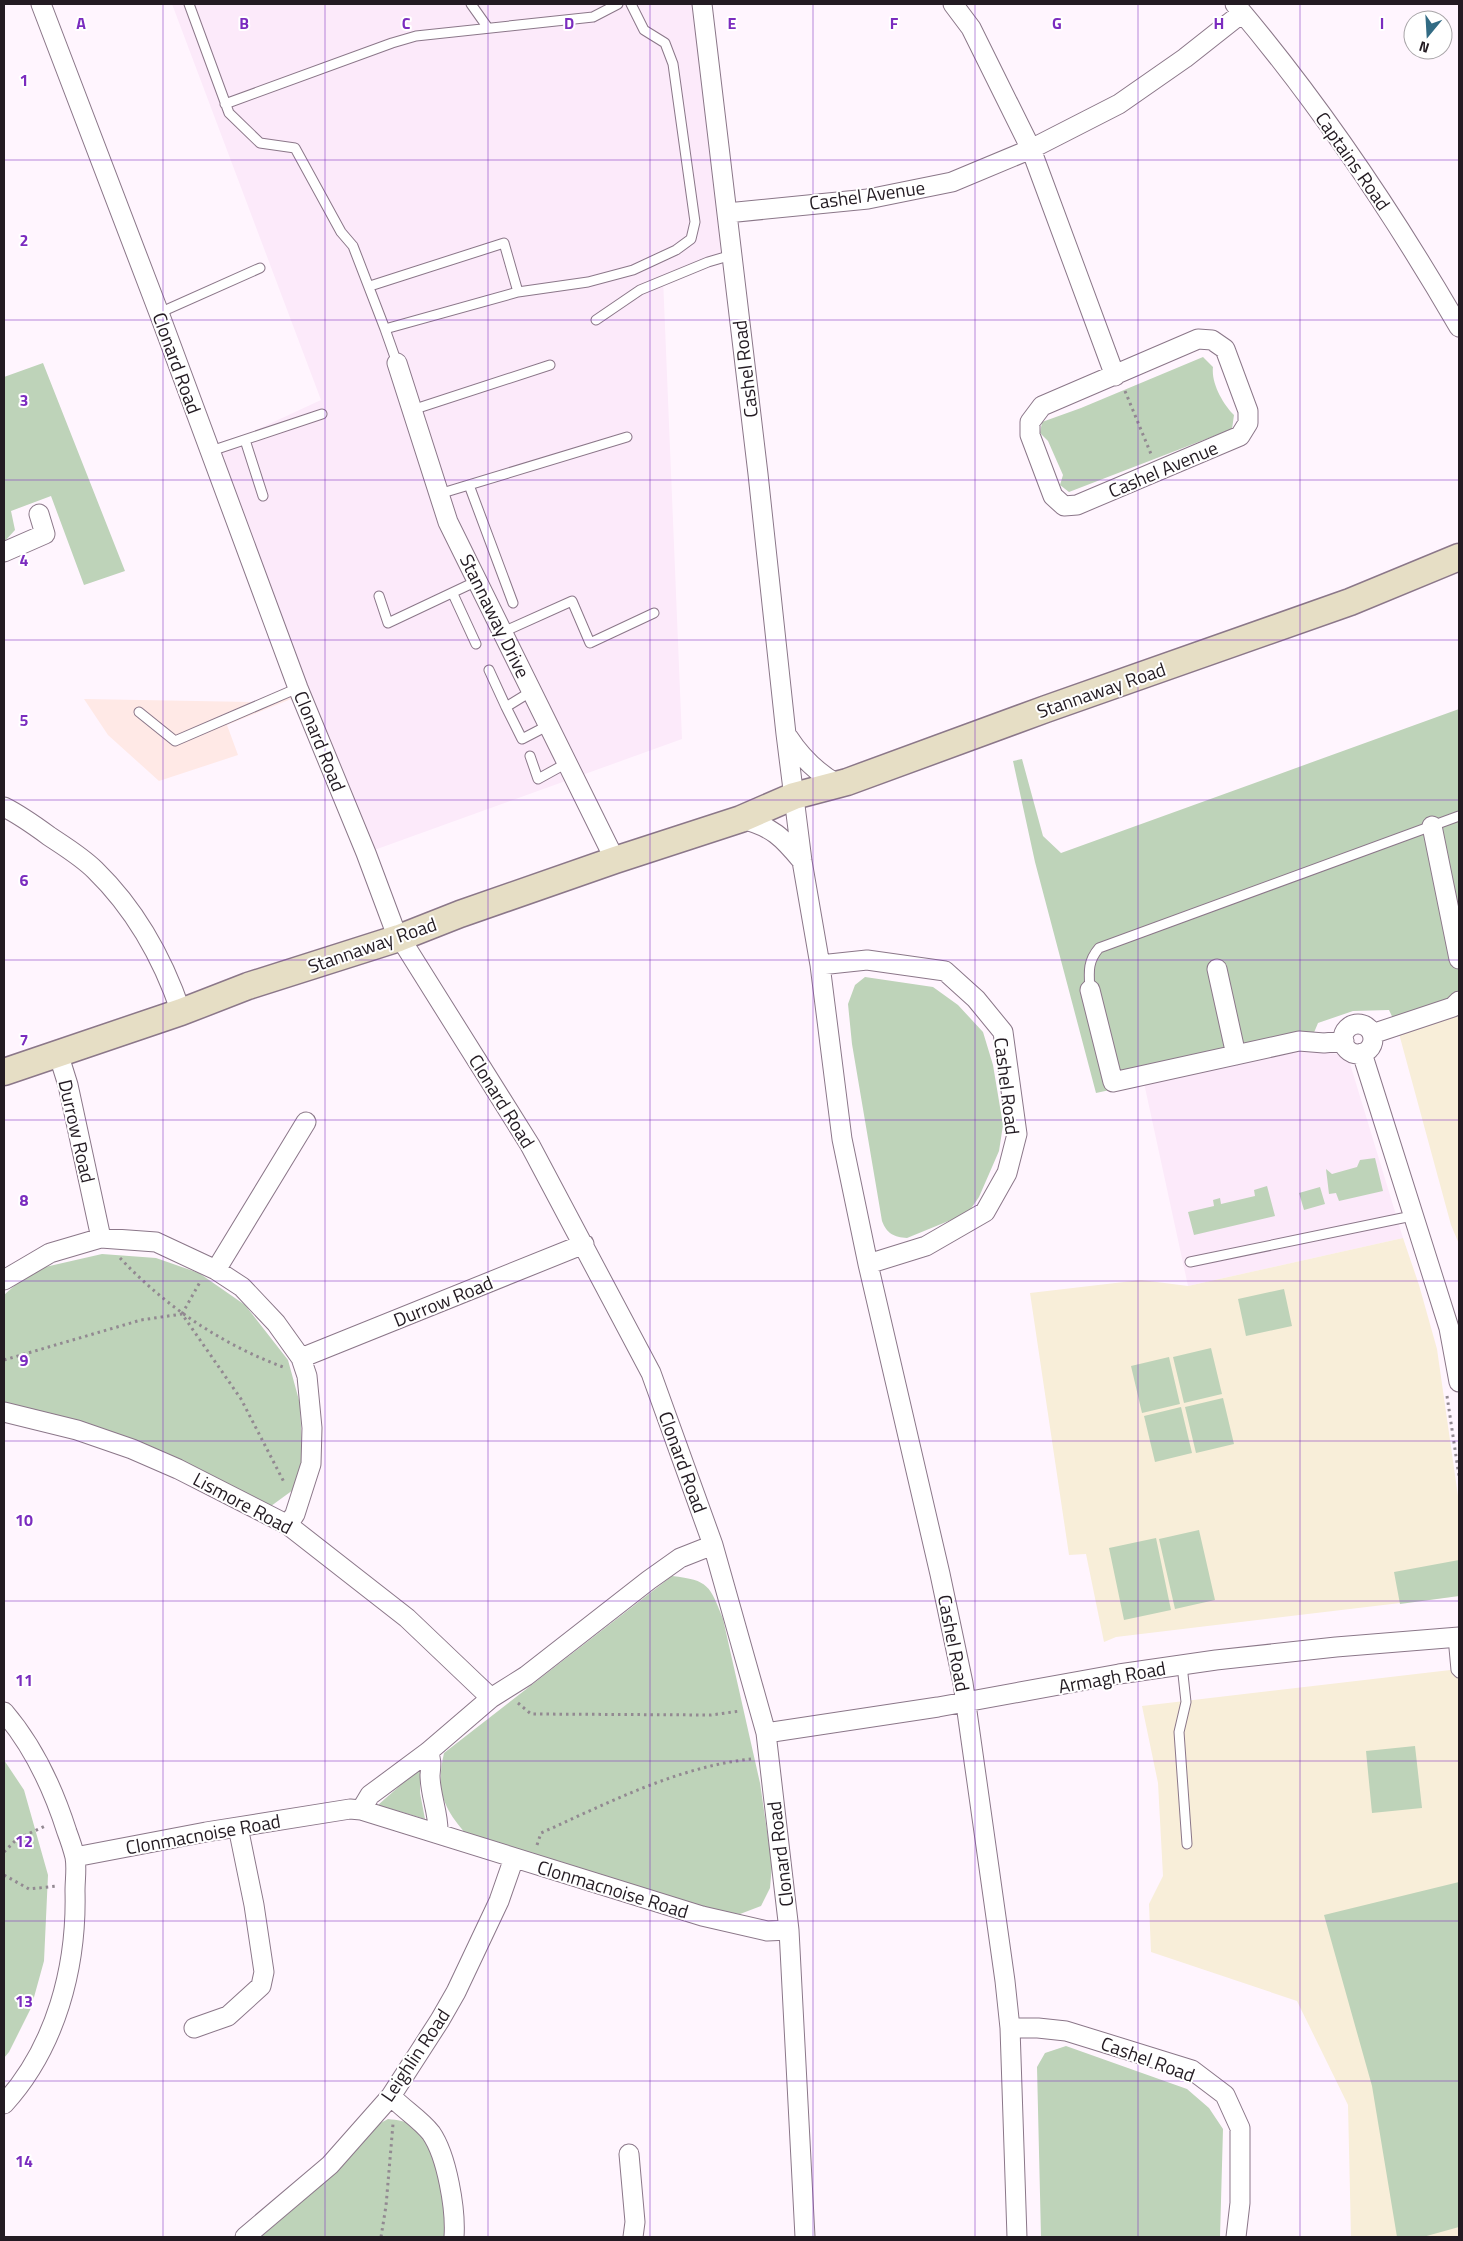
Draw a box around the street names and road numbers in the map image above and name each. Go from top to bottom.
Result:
street label: Captains Road [1309,105,1398,216]
street label: Cashel Avenue [807,172,927,217]
street label: Clonard Road [146,308,209,418]
street label: Cashel Road [724,319,765,420]
street label: Cashel Avenue [1104,432,1222,505]
street label: Stannaway Drive [453,549,538,683]
street label: Stannaway Road [1033,654,1169,725]
street label: Clonard Road [287,686,354,795]
street label: Stannaway Road [304,909,440,980]
street label: Cashel Road [987,1035,1028,1136]
street label: Clonard Road [462,1048,543,1153]
street label: Durrow Road [52,1076,103,1185]
street label: Durrow Road [389,1267,497,1334]
street label: Clonard Road [652,1407,715,1517]
street label: Lismore Road [188,1464,298,1541]
street label: Cashel Road [931,1592,978,1694]
street label: Armagh Road [1056,1653,1168,1700]
street label: Clonard Road [759,1800,800,1909]
street label: Clonmacnoise Road [123,1806,283,1861]
street label: Clonmacnoise Road [534,1852,692,1925]
street label: Leighlin Road [373,2002,456,2107]
street label: Cashel Road [1097,2028,1199,2089]

